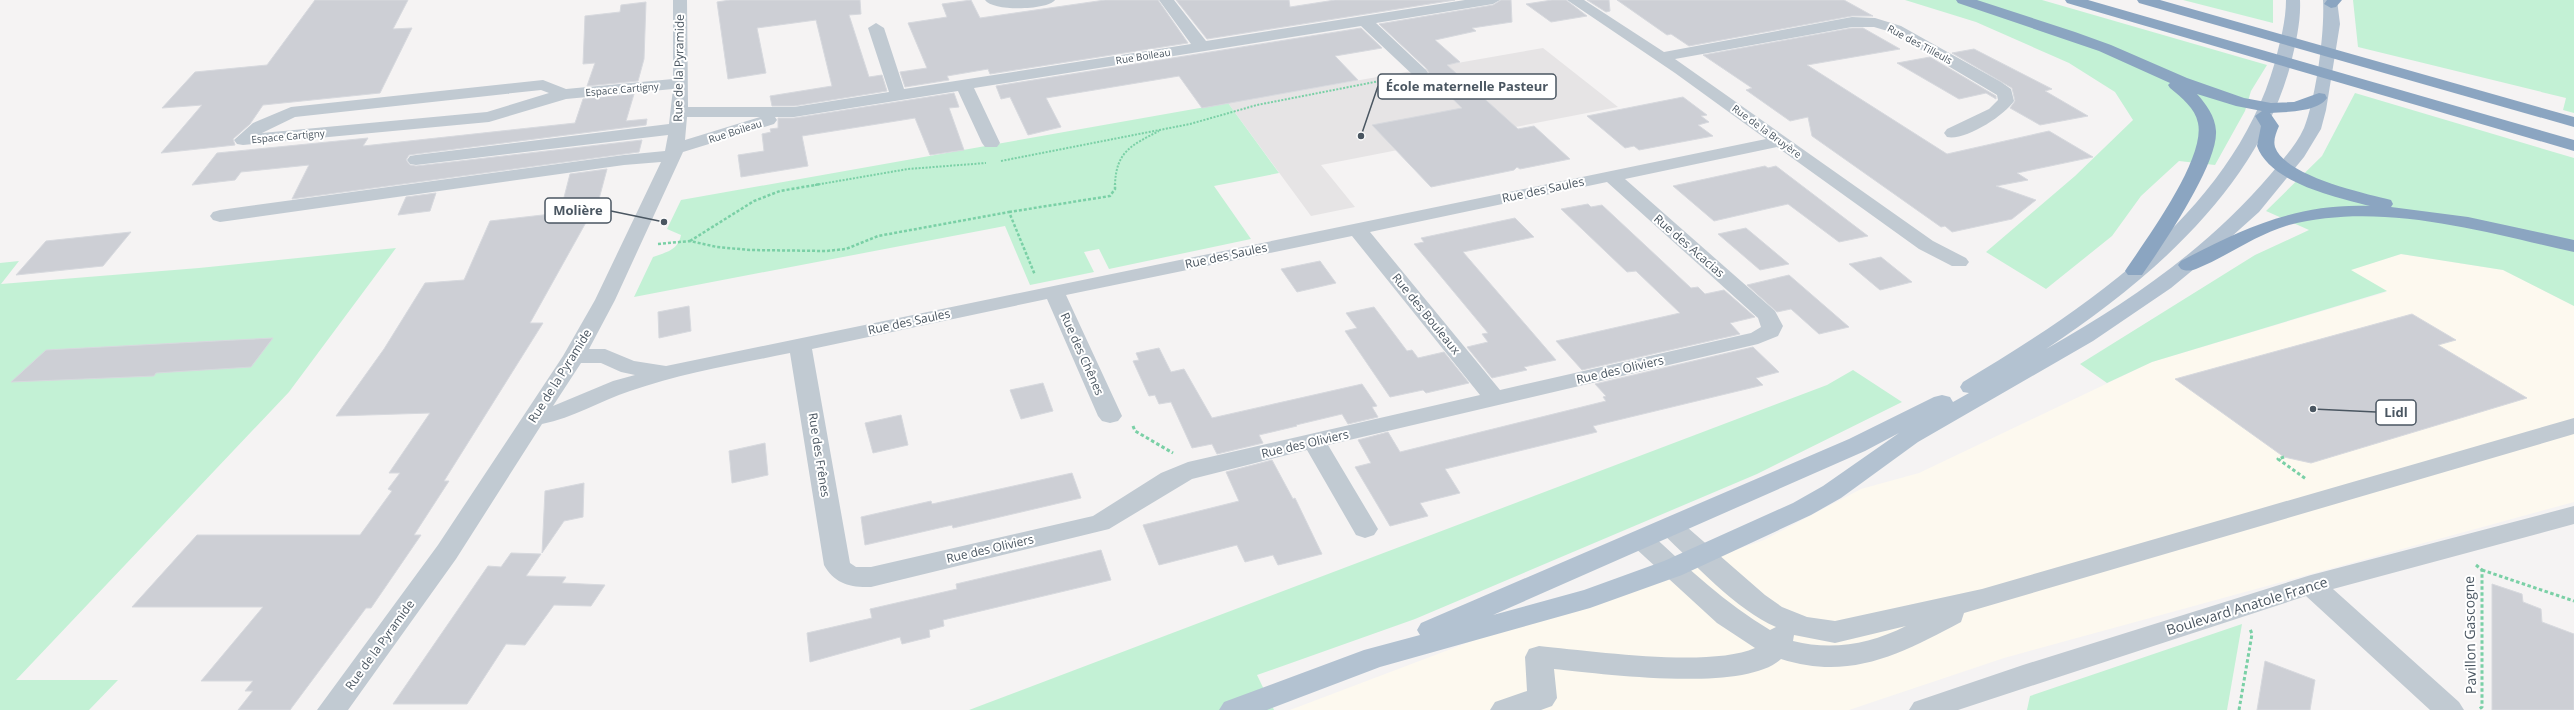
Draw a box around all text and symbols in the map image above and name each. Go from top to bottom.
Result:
street label: Rue de la Pyramide [669,14,688,122]
street label: Rue des Tilleuls [1885,21,1955,67]
street label: Rue Boileau [1115,45,1171,67]
callout: École maternelle Pasteur [1378,74,1556,99]
text: École maternelle Pasteur [1386,77,1548,95]
street label: Espace Cartigny [585,79,660,99]
street label: Rue de la Bruyère [1729,101,1805,161]
street label: Rue Boileau [707,116,763,146]
street label: Espace Cartigny [251,126,326,146]
street label: Rue des Saules [1500,172,1586,207]
callout: Molière [545,198,611,223]
text: Molière [553,201,603,219]
street label: Rue des Acacias [1650,210,1729,281]
street label: Rue des Saules [1183,238,1269,273]
street label: Rue des Bouleaux [1388,269,1465,358]
street label: Rue des Saules [866,304,952,339]
street label: Rue des Chênes [1057,310,1108,398]
street label: Rue de la Pyramide [524,325,595,426]
street label: Rue des Oliviers [1574,351,1666,388]
callout: Lidl [2376,400,2416,425]
text: Lidl [2384,403,2408,421]
street label: Rue des Frênes [804,412,835,499]
street label: Rue des Oliviers [1259,425,1351,462]
street label: Rue des Oliviers [944,530,1036,567]
street label: Boulevard Anatole France [2164,572,2330,639]
street label: Pavillon Gascogne [2459,576,2480,694]
street label: Rue de la Pyramide [341,596,418,693]

